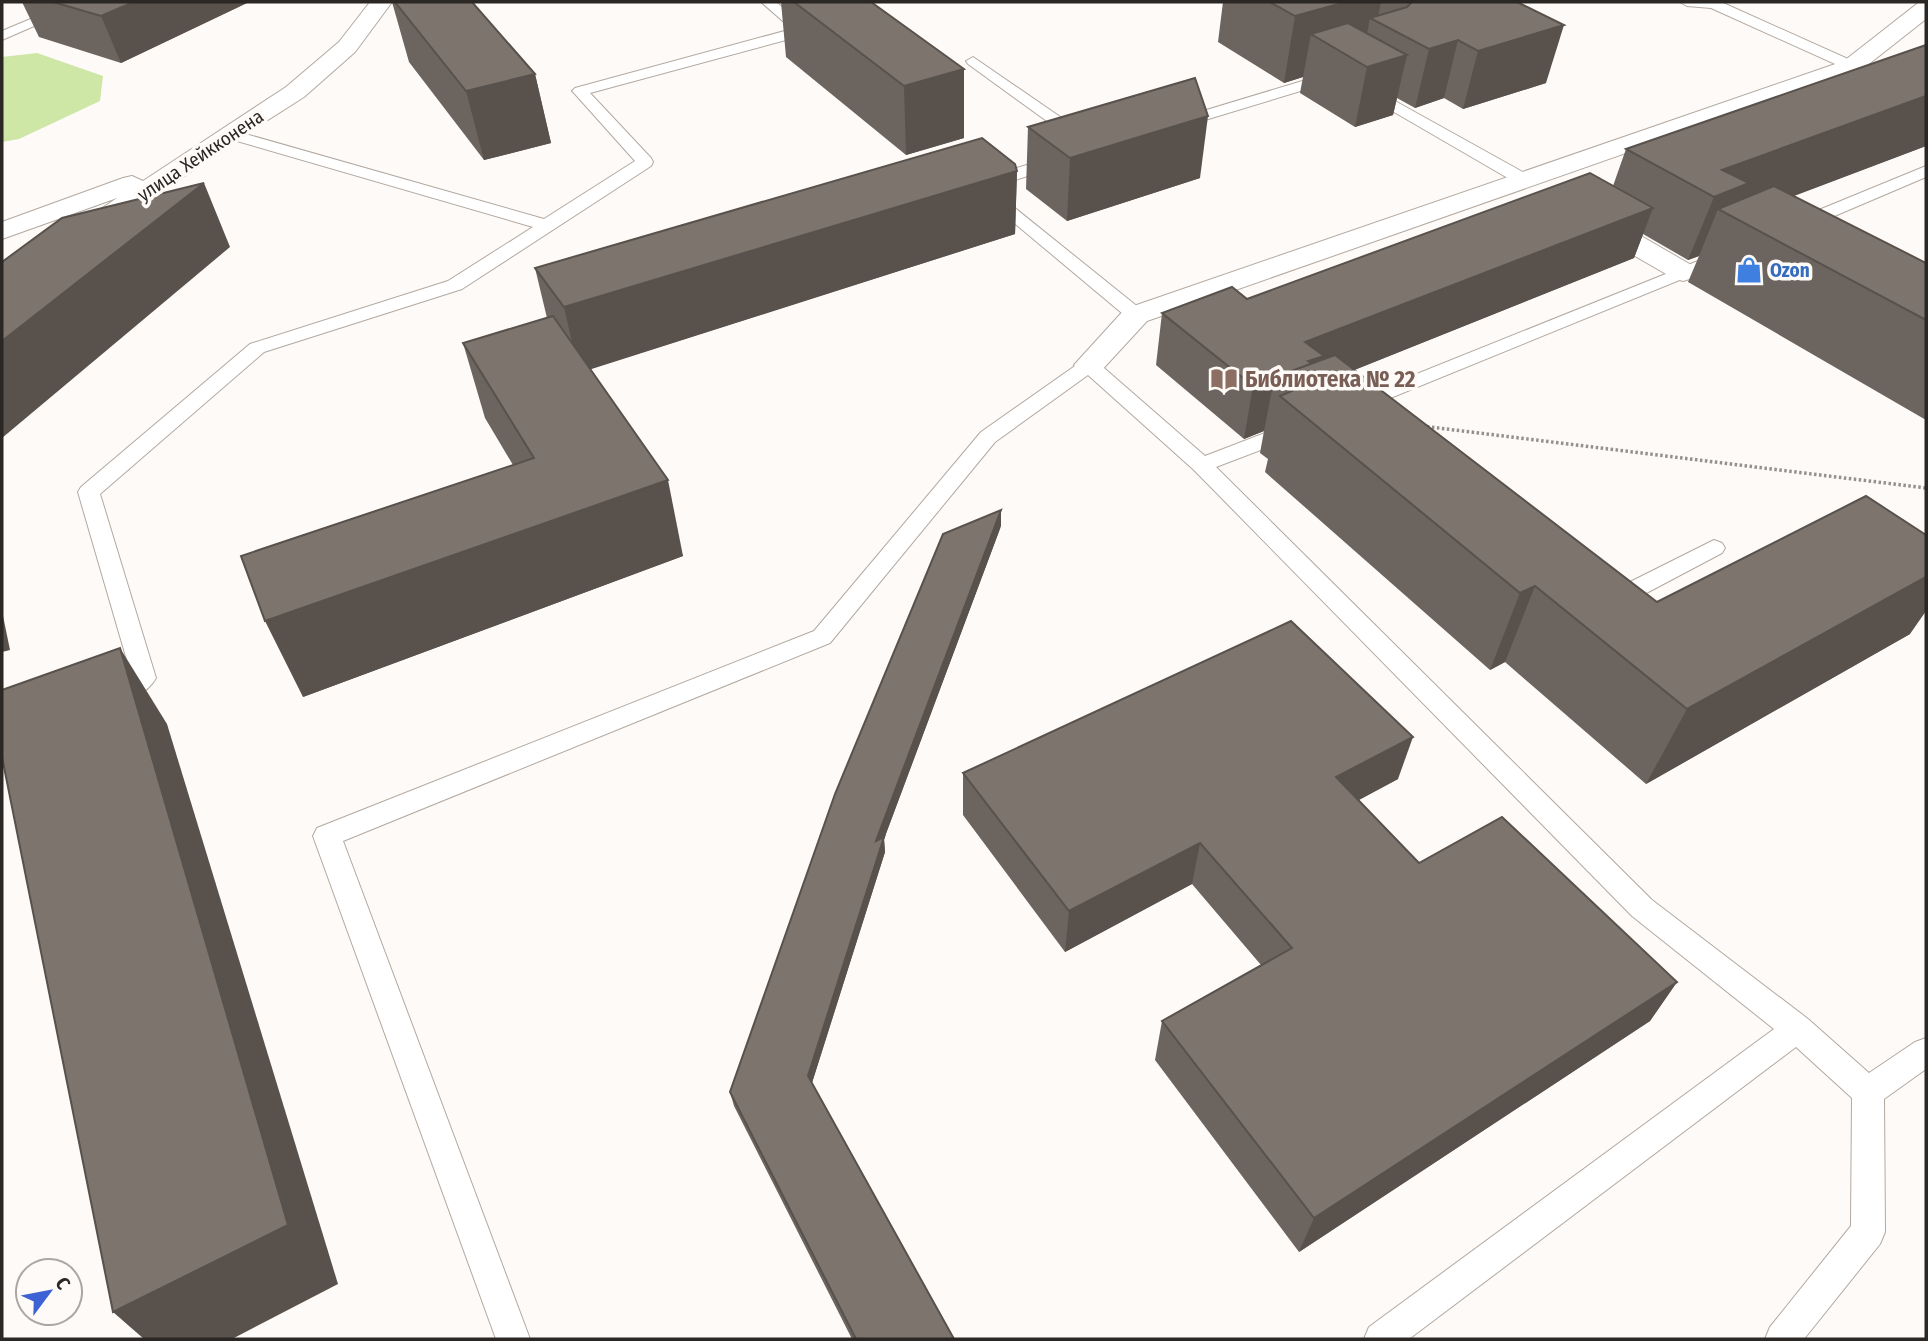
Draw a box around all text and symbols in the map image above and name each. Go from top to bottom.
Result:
street label: улица Хейкконена [133,105,268,206]
shop icon: Ozon [1734,255,1764,285]
place label: Ozon [1770,259,1810,282]
library icon: Библиотека № 22 [1209,364,1239,394]
place label: Библиотека № 22 [1245,365,1416,393]
north arrow [14,1257,84,1327]
text: С [51,1273,75,1294]

